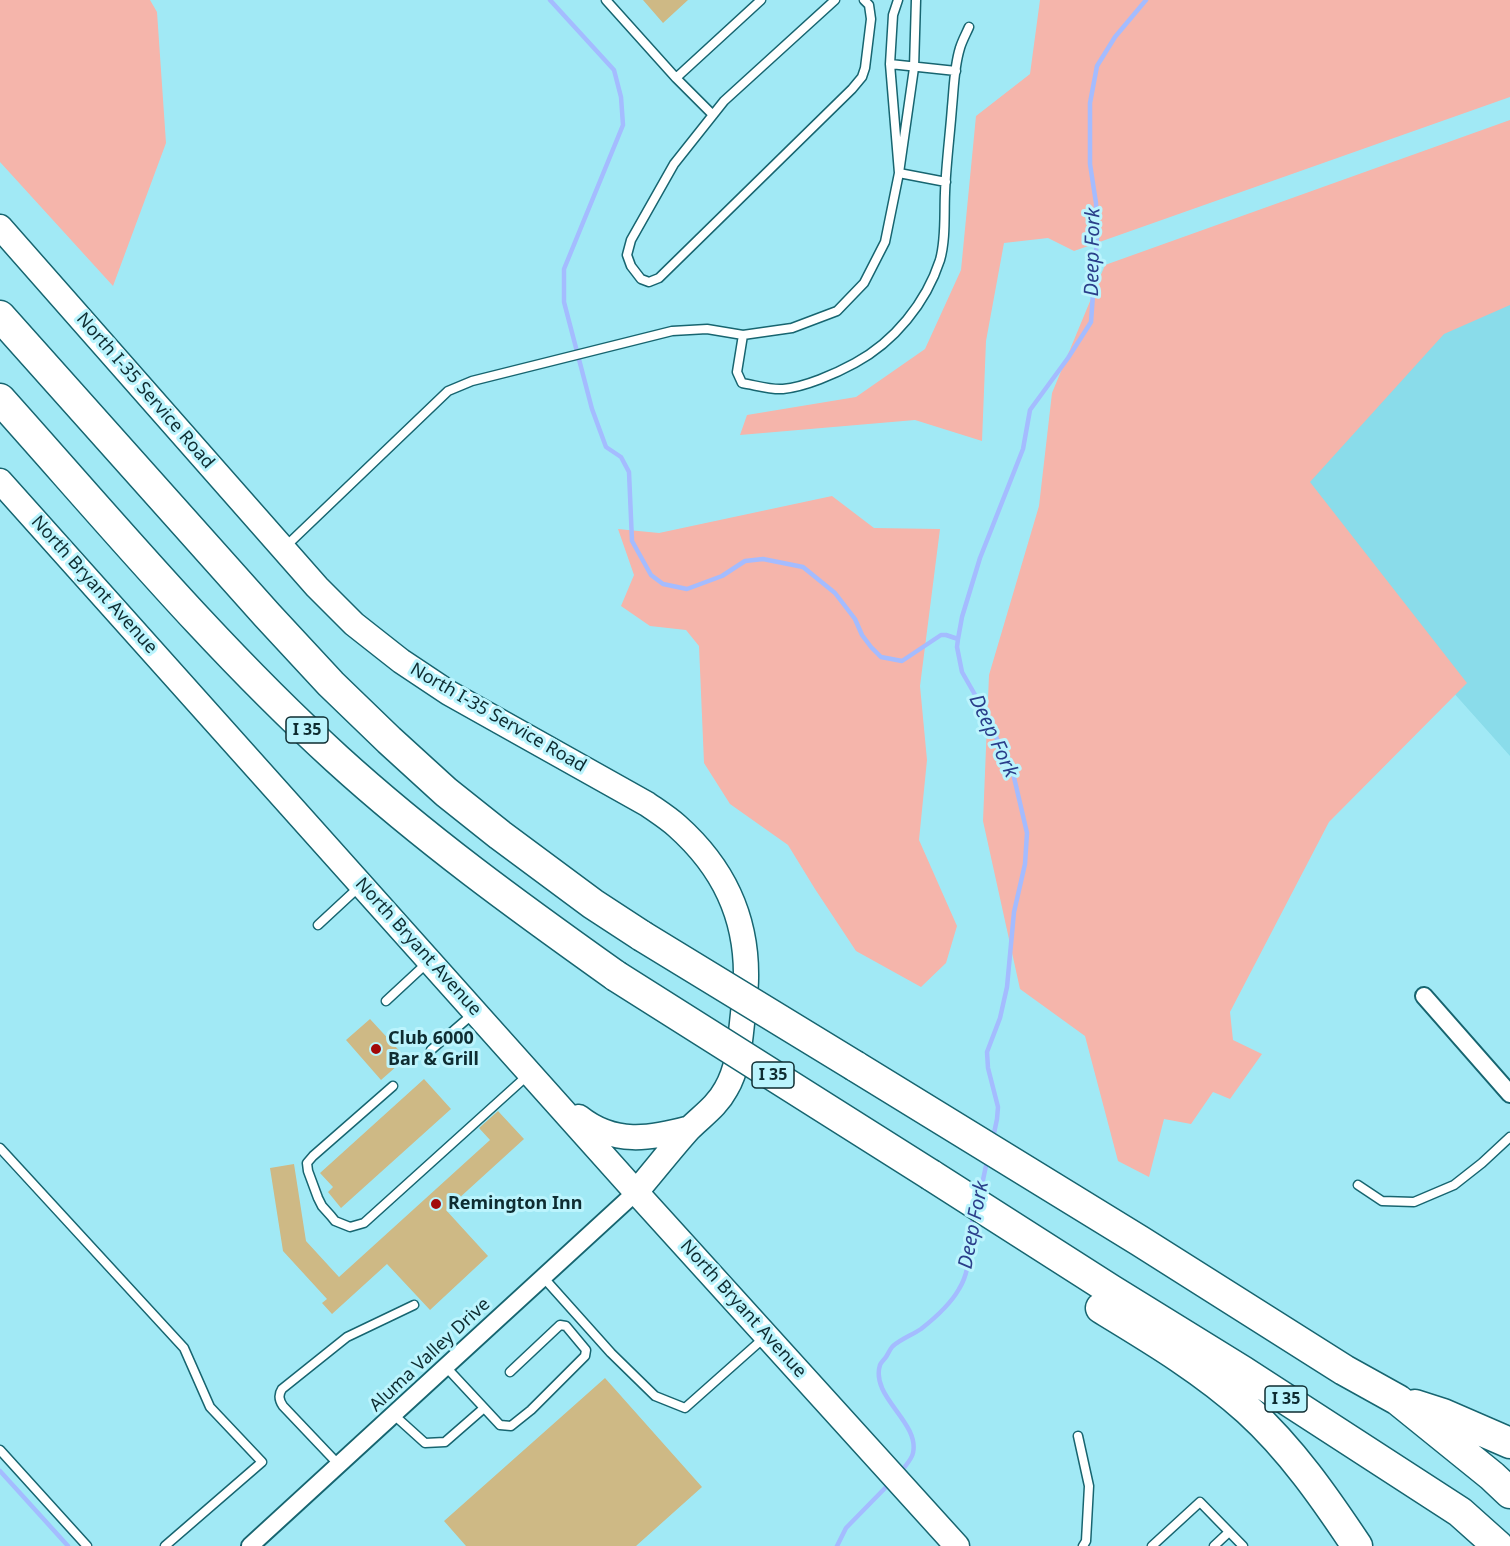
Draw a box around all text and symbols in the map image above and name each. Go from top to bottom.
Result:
water label: Deep Fork [1080,207,1106,297]
street label: North I-35 Service Road [71,309,219,473]
street label: North Bryant Avenue [26,512,162,658]
street label: North I-35 Service Road [406,659,590,777]
water label: Deep Fork [963,691,1023,781]
road number: I 35 [286,717,328,743]
street label: North Bryant Avenue [350,874,486,1020]
place label: Club 6000 Bar & Grill [388,1028,479,1070]
marker: Club 6000 Bar & Grill [369,1042,383,1056]
road number: I 35 [752,1062,794,1088]
water label: Deep Fork [954,1179,994,1271]
place label: Remington Inn [448,1193,582,1215]
marker: Remington Inn [429,1197,443,1211]
street label: North Bryant Avenue [675,1236,811,1382]
street label: Aluma Valley Drive [365,1294,495,1416]
road number: I 35 [1265,1386,1307,1412]

